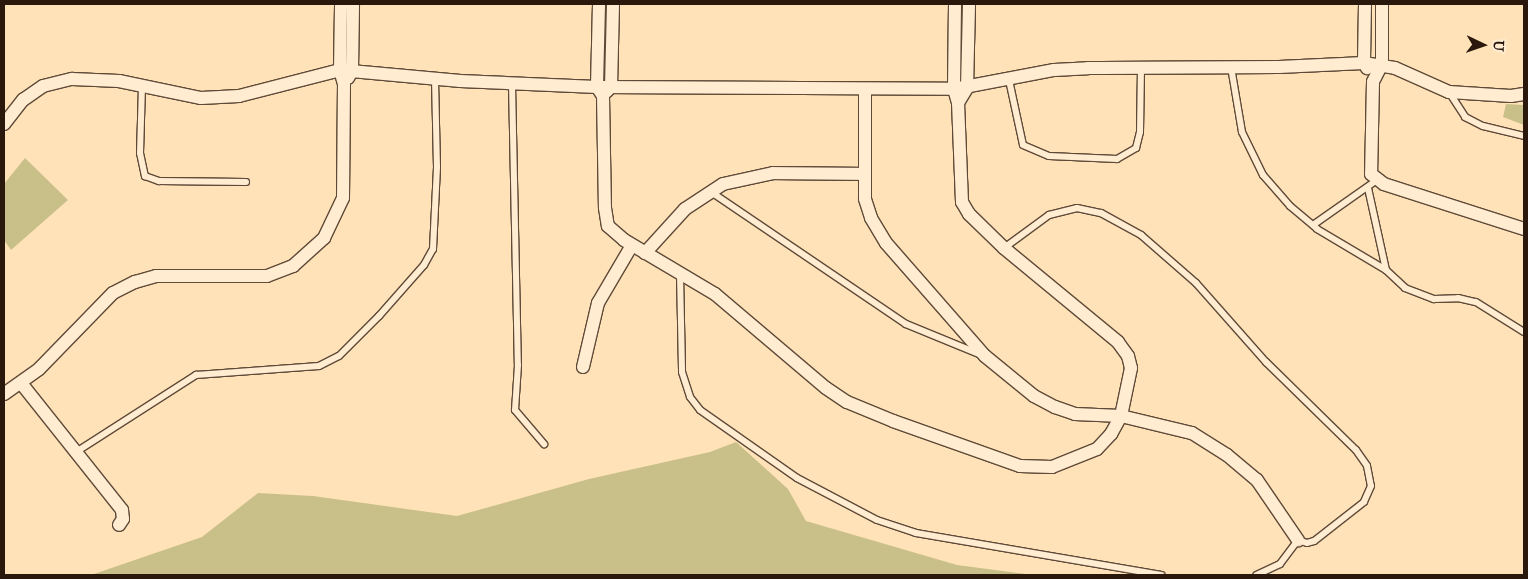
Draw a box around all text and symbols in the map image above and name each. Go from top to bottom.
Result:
north arrow [1458,20,1508,70]
text: U [1490,40,1507,52]

